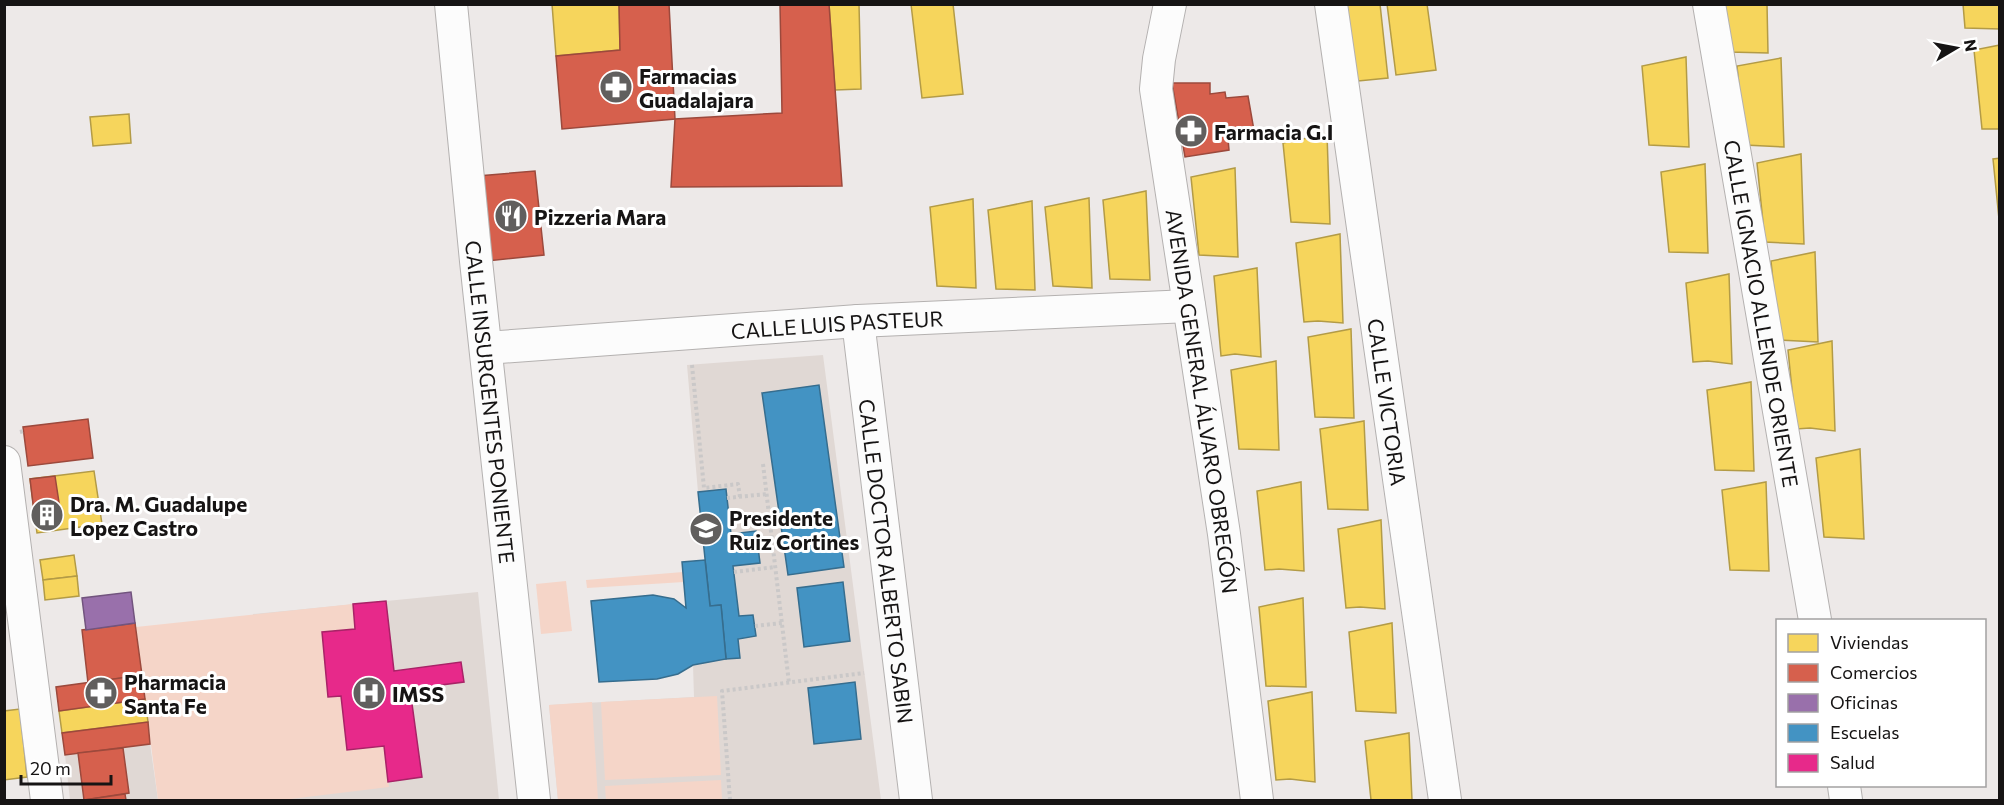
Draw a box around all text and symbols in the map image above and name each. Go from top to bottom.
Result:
north arrow [1926,18,1986,78]
text: N [1961,38,1982,53]
place label: Farmacias Guadalajara [639,63,754,112]
pharmacy icon: Farmacias Guadalajara [598,69,634,105]
pharmacy icon: Farmacia G.I [1173,113,1209,149]
place label: Farmacia G.I [1214,119,1333,144]
street label: CALLE IGNACIO ALLENDE ORIENTE [1720,138,1804,489]
restaurant icon: Pizzeria Mara [493,198,529,234]
place label: Pizzeria Mara [534,204,666,229]
street label: AVENIDA GENERAL ÁLVARO OBREGÓN [1162,207,1244,595]
street label: CALLE INSURGENTES PONIENTE [462,239,521,565]
street label: CALLE LUIS PASTEUR [730,305,944,343]
street label: CALLE VICTORIA [1364,317,1412,487]
street label: CALLE DOCTOR ALBERTO SABIN [855,397,919,725]
place label: Dra. M. Guadalupe Lopez Castro [70,491,247,540]
building icon: Dra. M. Guadalupe Lopez Castro [29,497,65,533]
place label: Presidente Ruiz Cortines [729,505,859,554]
school or university icon: Presidente Ruiz Cortines [688,511,724,547]
legend [1776,619,1986,787]
text: Viviendas [1830,631,1909,653]
text: Comercios [1830,661,1917,683]
place label: Pharmacia Santa Fe [124,669,226,718]
pharmacy icon: Pharmacia Santa Fe [83,675,119,711]
hospital icon: IMSS [351,675,387,711]
place label: IMSS [392,681,444,706]
text: Oficinas [1830,691,1898,713]
text: Escuelas [1830,721,1899,743]
scale bar [21,748,111,786]
text: Salud [1830,751,1875,773]
text: 20 m [30,757,71,779]

